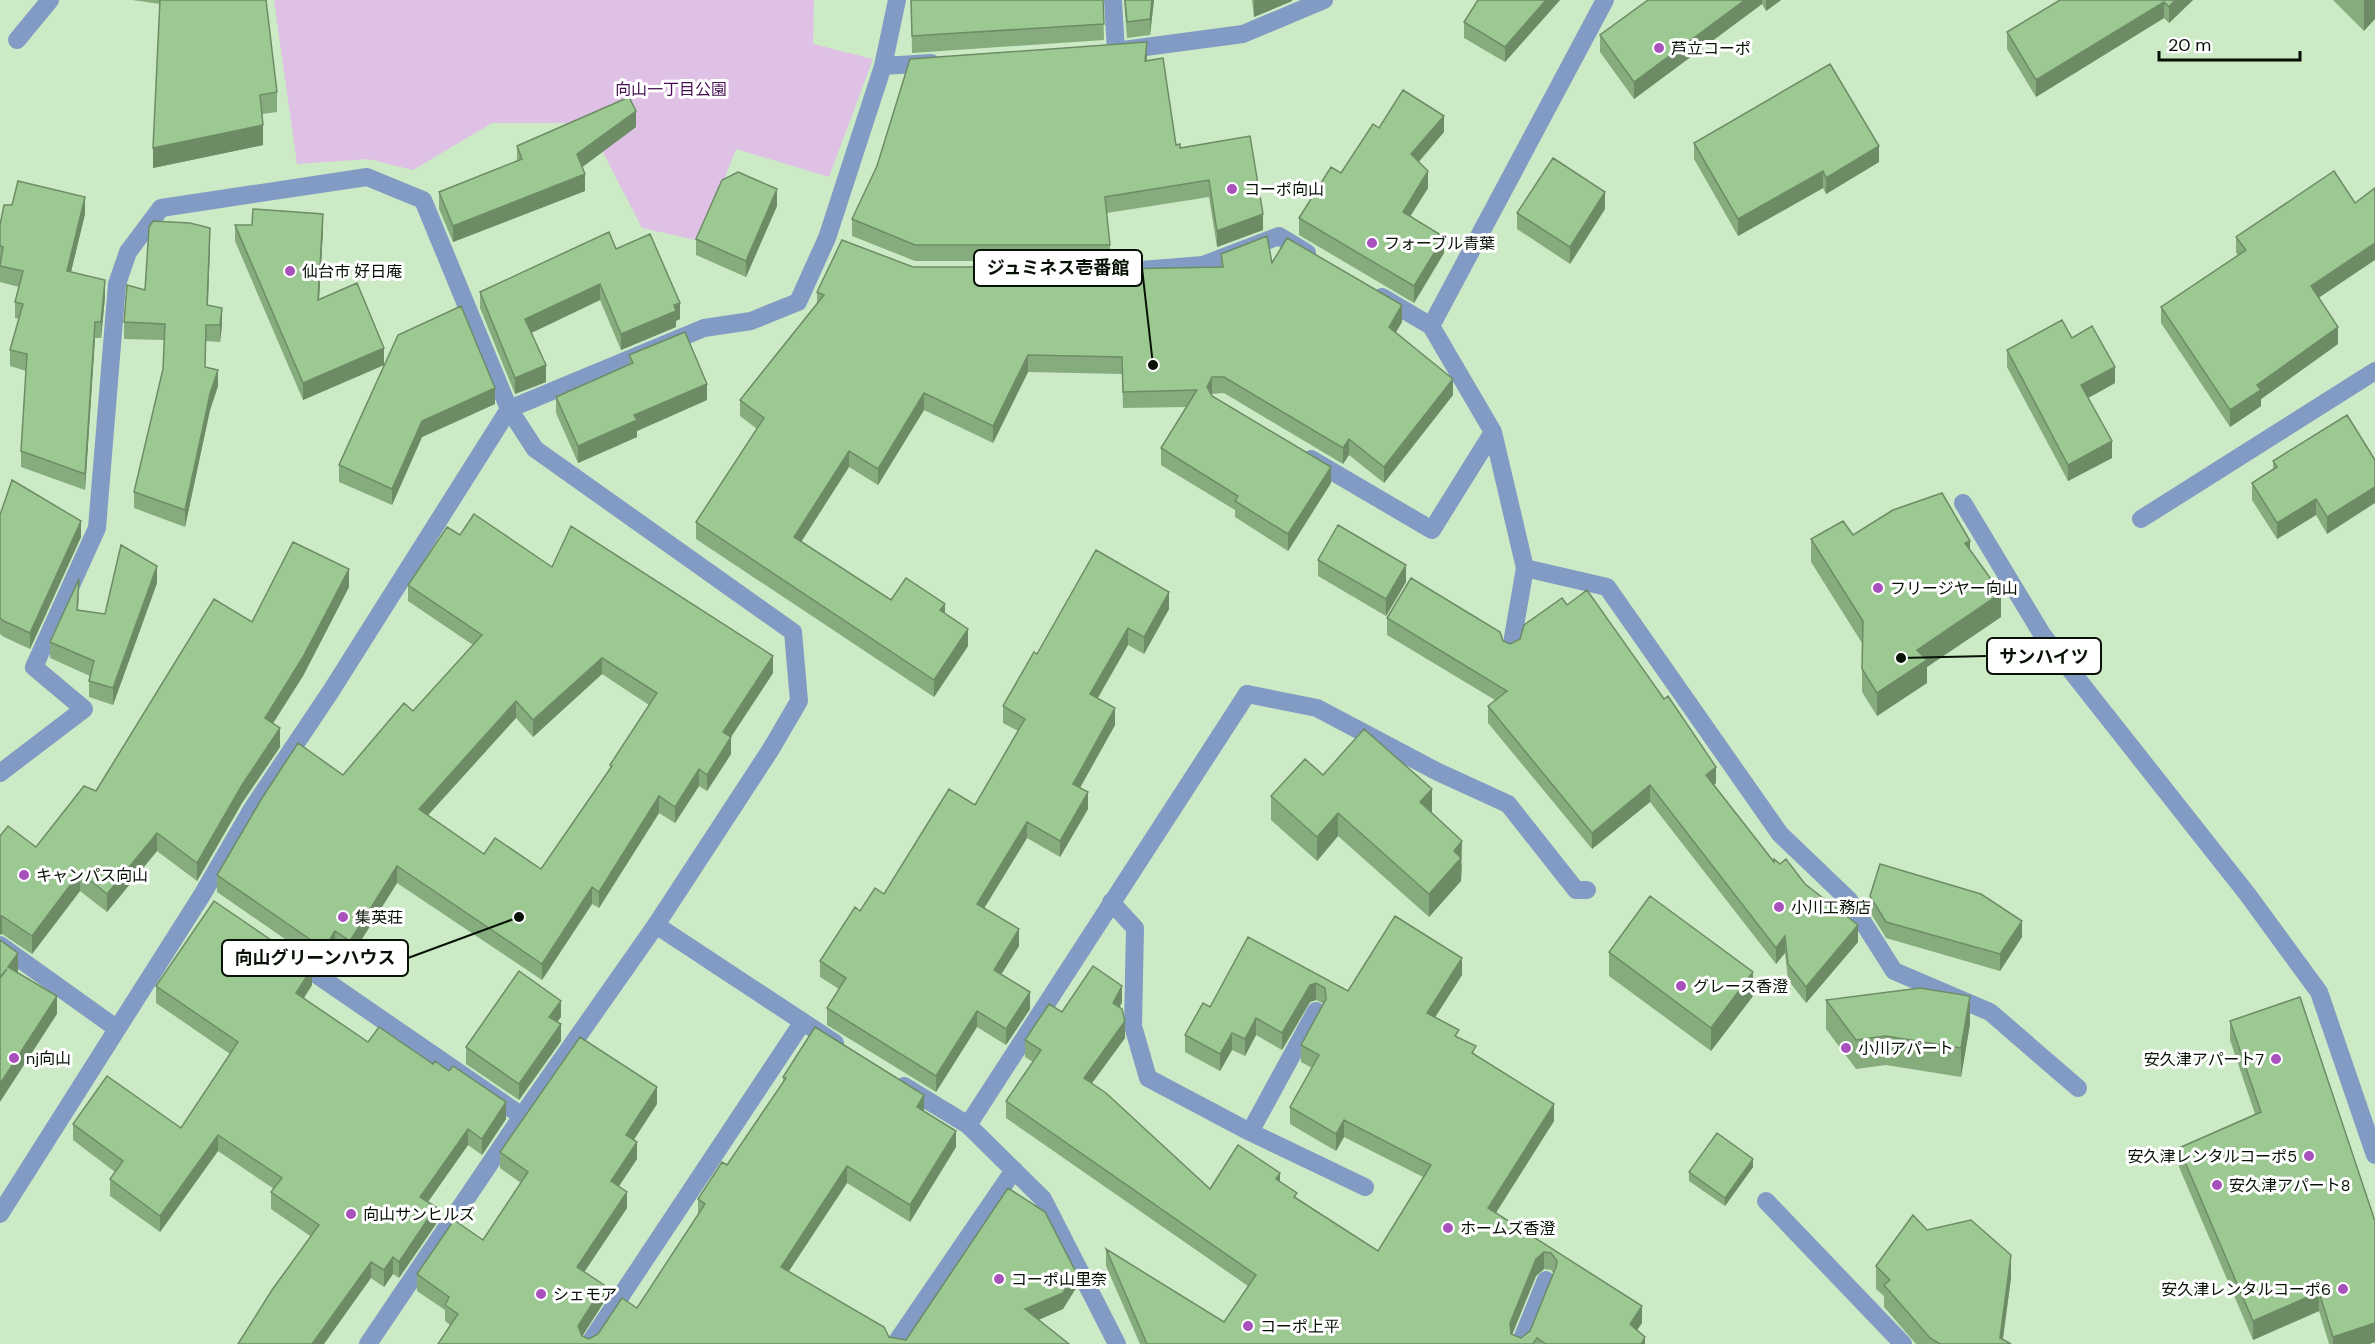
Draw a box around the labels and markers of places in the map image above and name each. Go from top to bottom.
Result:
place label: 芦立コーポ [1671,38,1751,59]
marker: 芦立コーポ [1652,41,1666,55]
place label: コーポ向山 [1244,179,1324,200]
marker: コーポ向山 [1225,182,1239,196]
place label: フォーブル青葉 [1384,233,1495,254]
marker: フォーブル青葉 [1365,236,1379,250]
callout: ジュミネス壱番館 [974,250,1142,286]
place label: 仙台市 好日庵 [302,261,402,282]
marker: 仙台市 好日庵 [283,264,297,278]
place label: フリージヤー向山 [1890,578,2018,599]
marker: フリージヤー向山 [1871,581,1885,595]
callout: サンハイツ [1987,638,2101,674]
place label: キャンパス向山 [36,865,148,886]
marker: キャンパス向山 [17,868,31,882]
place label: 小川工務店 [1791,897,1871,918]
marker: 小川工務店 [1772,900,1786,914]
place label: 集英荘 [355,907,403,928]
marker: 集英荘 [336,910,350,924]
callout: 向山グリーンハウス [222,940,408,976]
place label: グレース香澄 [1693,976,1788,997]
marker: グレース香澄 [1674,979,1688,993]
place label: 小川アパート [1858,1038,1954,1059]
marker: 小川アパート [1839,1041,1853,1055]
place label: nj向山 [26,1048,71,1069]
place label: 安久津アパート7 [2144,1049,2264,1070]
marker: nj向山 [7,1051,21,1065]
marker: 安久津アパート7 [2269,1052,2283,1066]
place label: 安久津レンタルコーポ5 [2128,1146,2297,1167]
marker: 安久津レンタルコーポ5 [2302,1149,2316,1163]
place label: 安久津アパート8 [2229,1175,2350,1196]
marker: 安久津アパート8 [2210,1178,2224,1192]
place label: 向山サンヒルズ [363,1204,475,1225]
marker: 向山サンヒルズ [344,1207,358,1221]
place label: ホームズ香澄 [1460,1218,1556,1239]
marker: ホームズ香澄 [1441,1221,1455,1235]
place label: コーポ山里奈 [1011,1269,1107,1290]
marker: コーポ山里奈 [992,1272,1006,1286]
place label: 安久津レンタルコーポ6 [2161,1279,2331,1300]
marker: 安久津レンタルコーポ6 [2336,1282,2350,1296]
place label: シェモア [553,1284,617,1305]
marker: シェモア [534,1287,548,1301]
place label: コーポ上平 [1260,1316,1340,1337]
marker: コーポ上平 [1241,1319,1255,1333]

